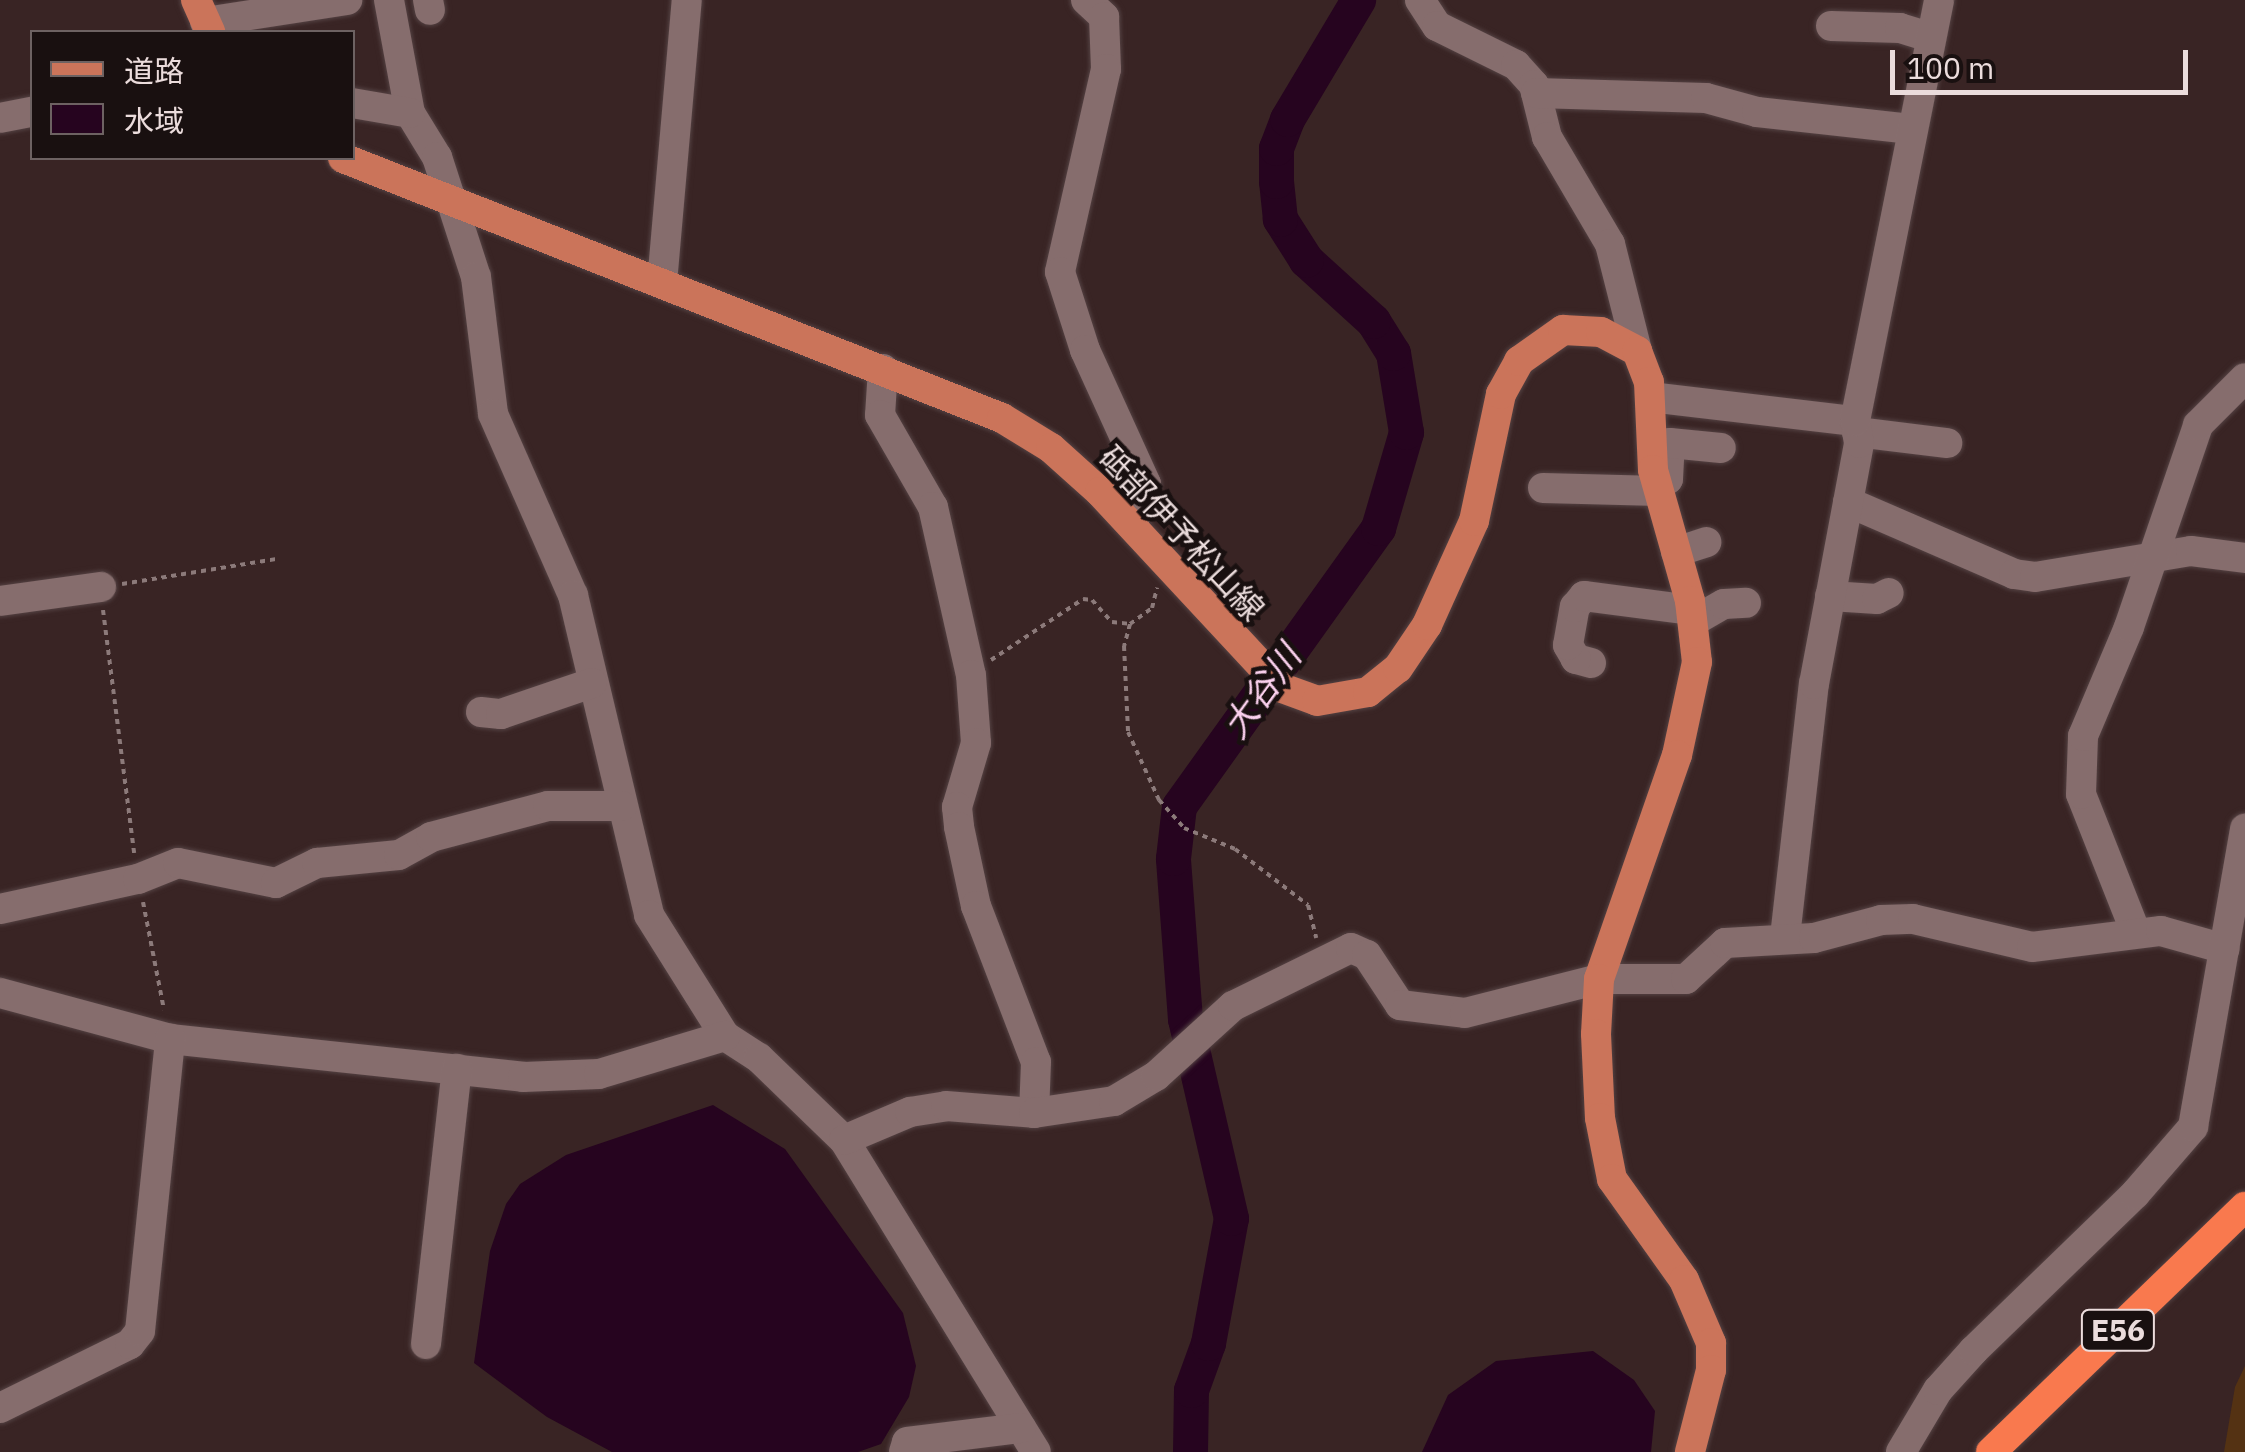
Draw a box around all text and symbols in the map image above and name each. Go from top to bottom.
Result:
legend [30,30,355,160]
scale bar [1895,30,2192,92]
text: 100 m [1907,48,1994,87]
text: 道路 [124,51,184,90]
text: 水域 [124,101,184,140]
street label: 砥部伊予松山線 [1092,438,1272,628]
water label: 大谷川 [1213,636,1309,746]
road number: E56 [2080,1305,2156,1355]

